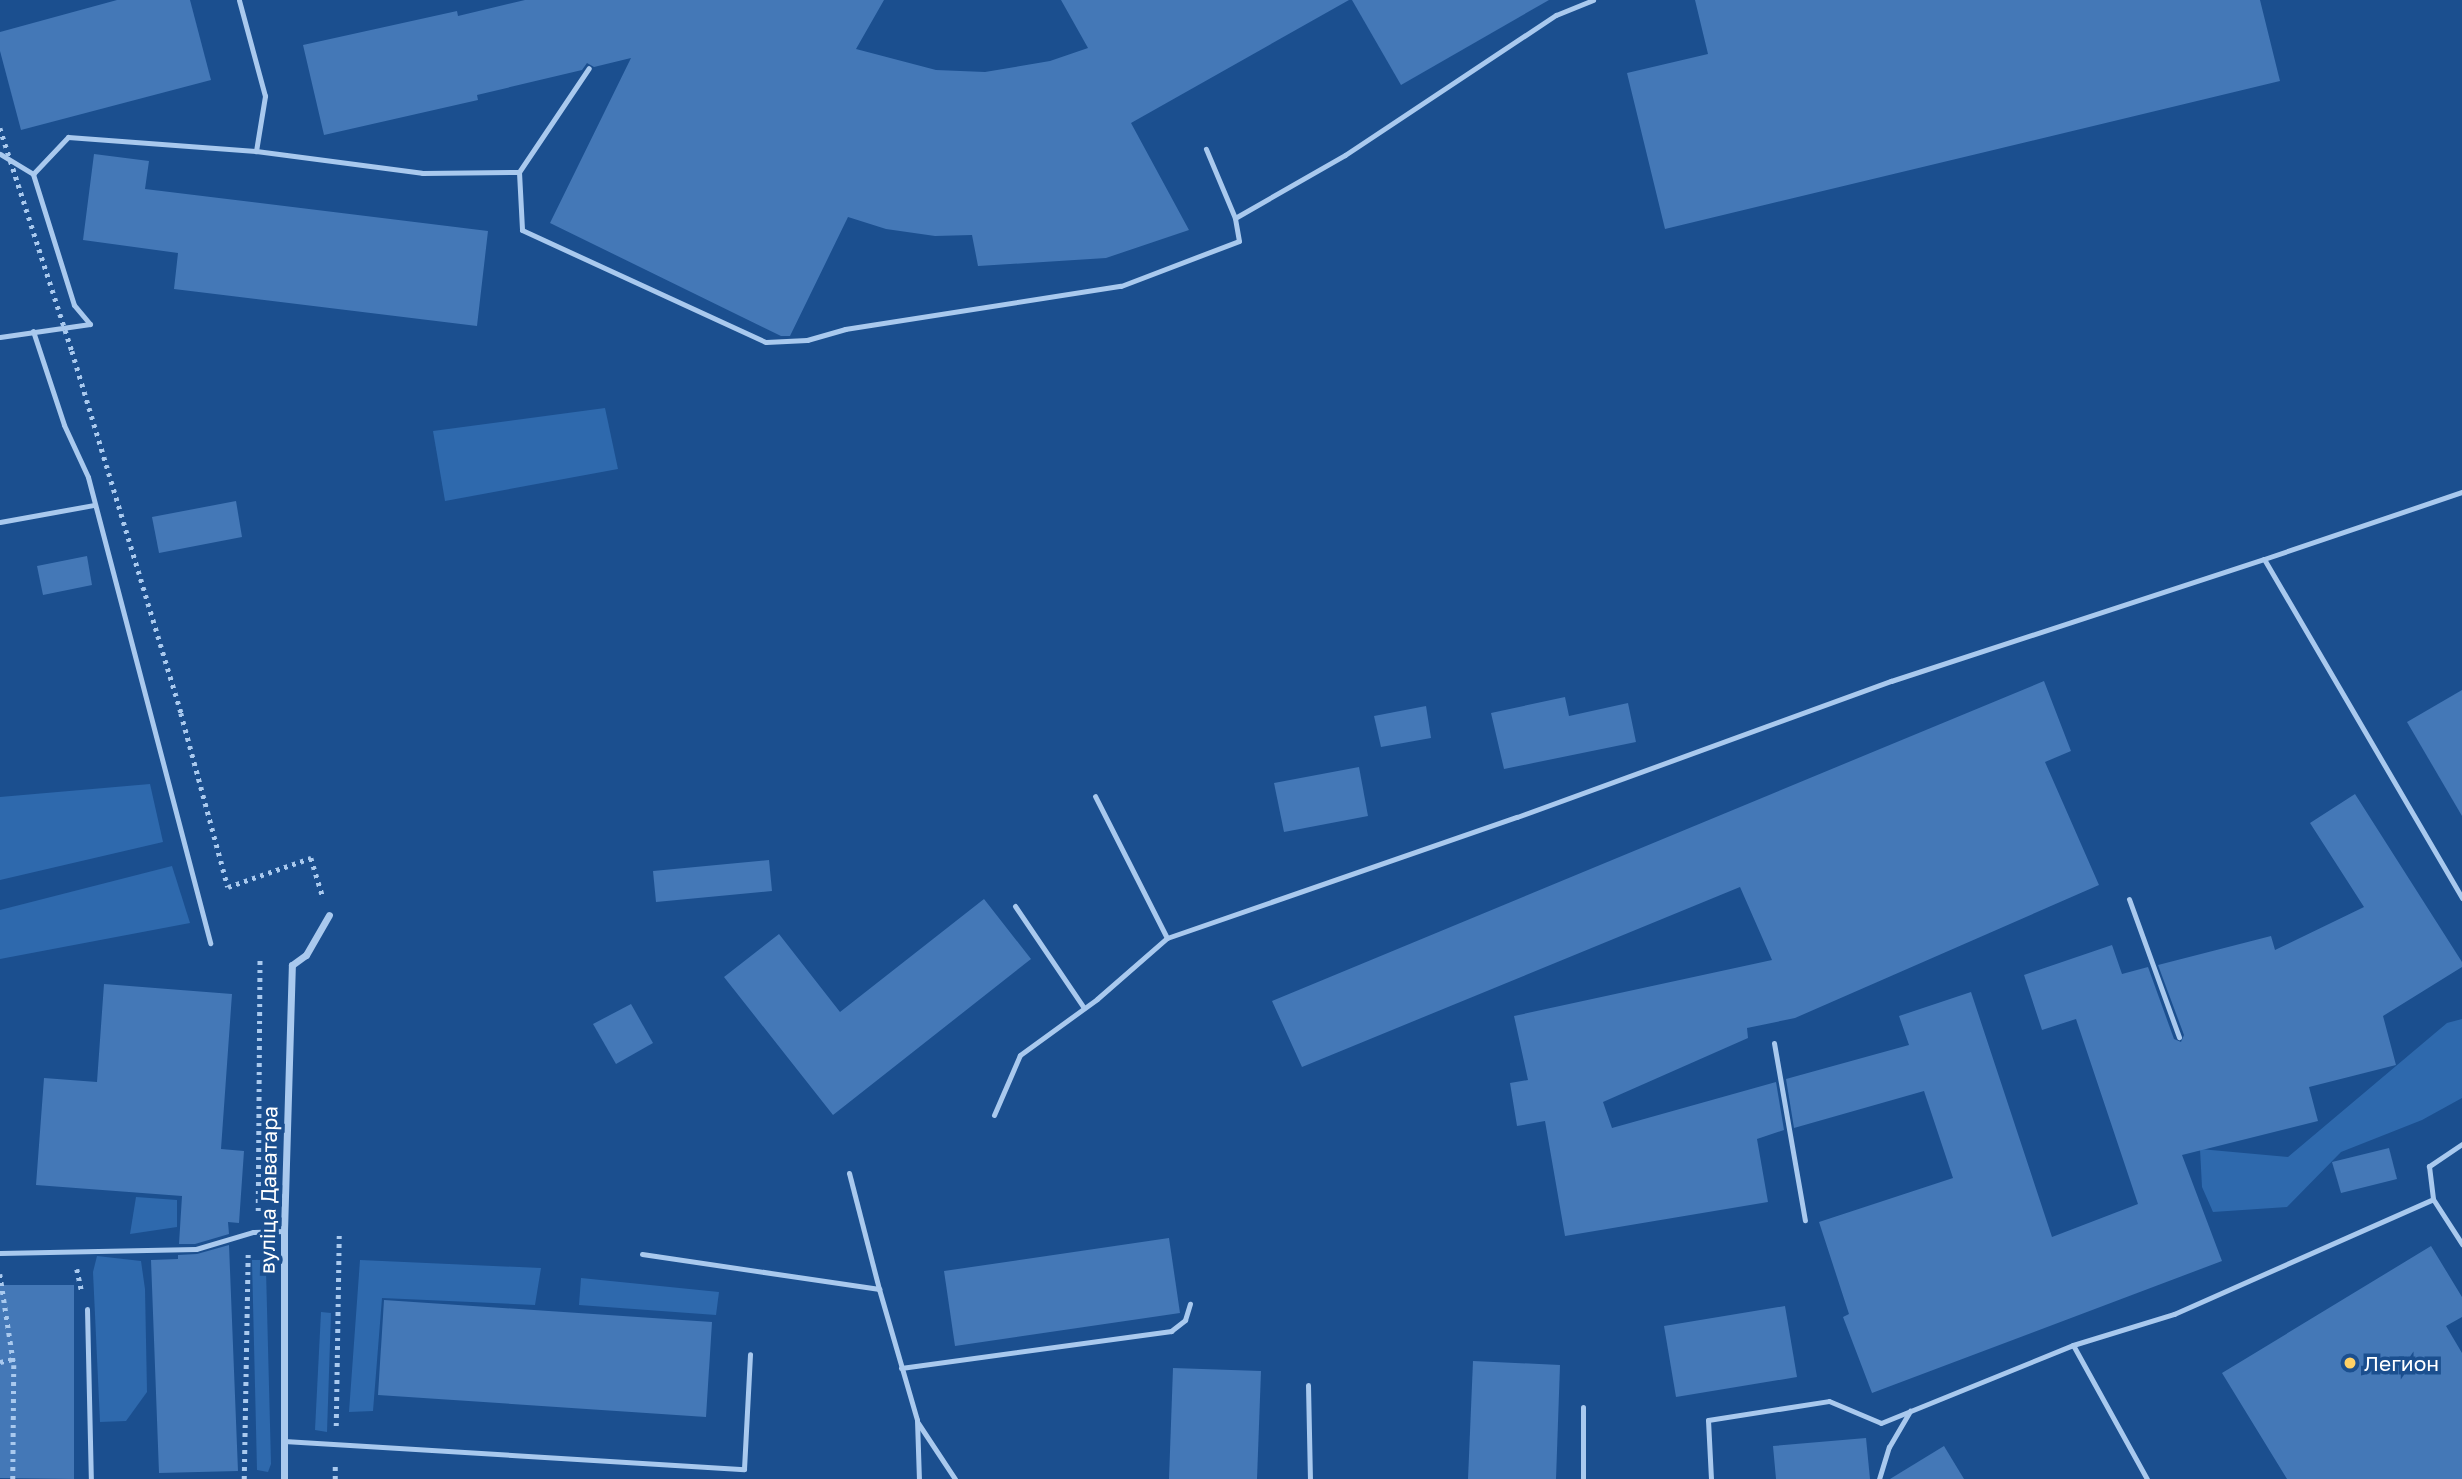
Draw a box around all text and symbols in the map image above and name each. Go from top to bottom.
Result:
street label: вуліца Даватара [254,1106,282,1274]
place label: Легион [2364,1350,2439,1376]
marker: Легион [2342,1355,2358,1371]

